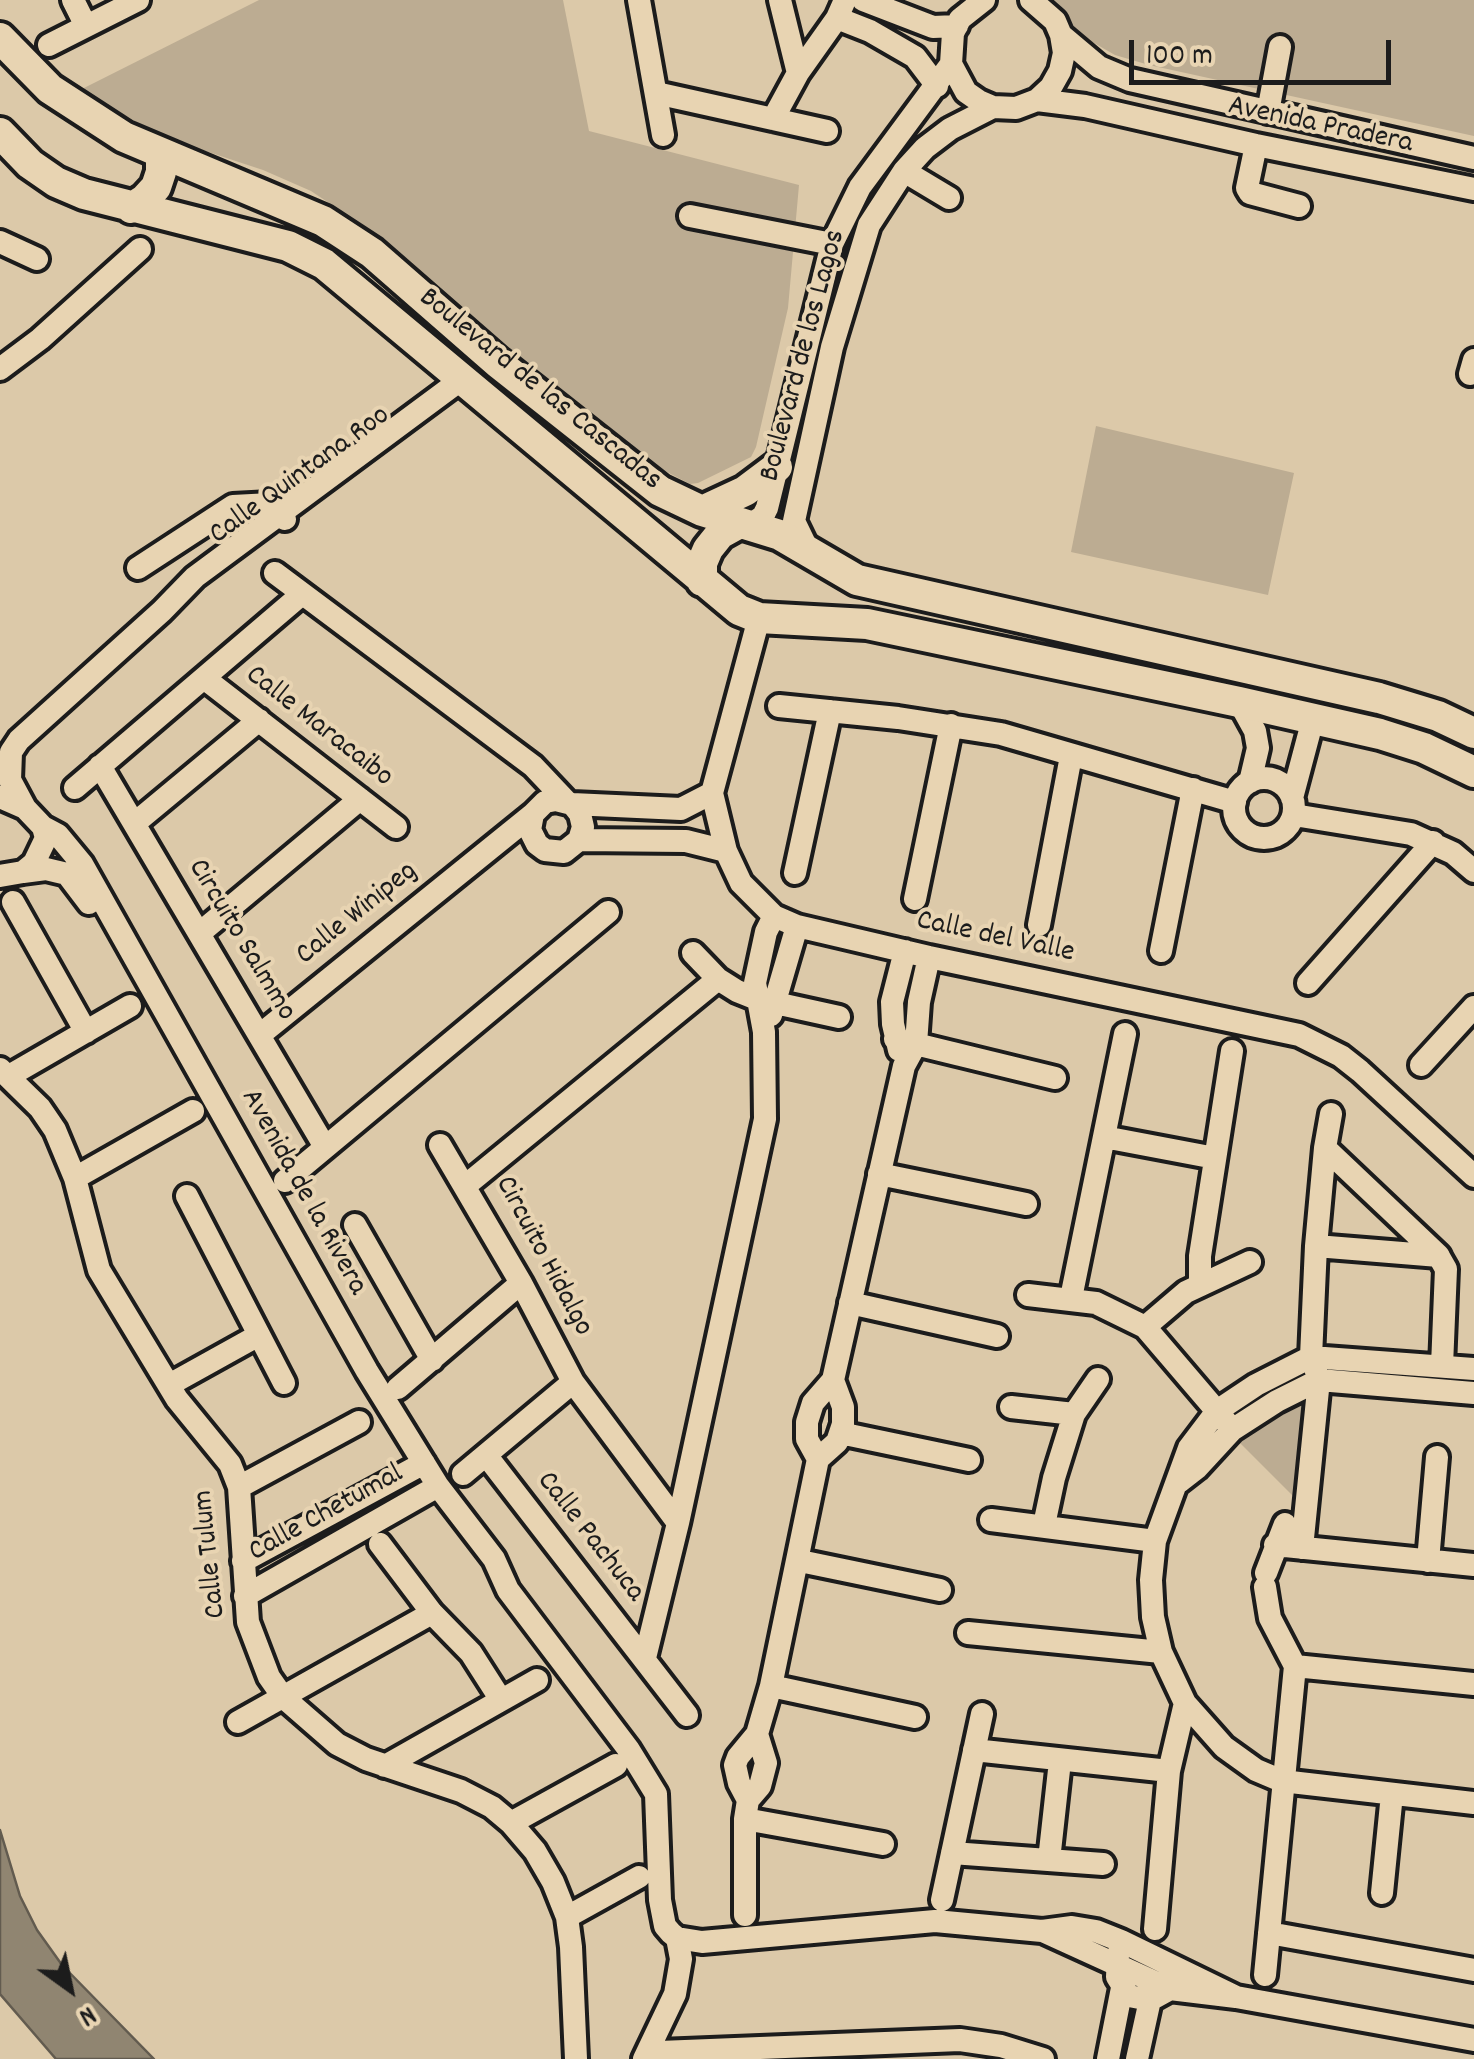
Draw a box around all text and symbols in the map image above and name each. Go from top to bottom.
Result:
scale bar [1134,20,1396,82]
text: 100 m [1146,36,1213,79]
street label: Avenida Pradera [1224,90,1416,164]
street label: Boulevard de los Lagos [754,226,856,486]
street label: Boulevard de las Cascadas [410,282,668,500]
street label: Calle Quintana Roo [204,399,398,555]
street label: Calle Maracaibo [237,659,399,797]
street label: Circuito Salmmo [178,854,302,1028]
street label: Calle Winipeg [290,855,426,975]
street label: Calle del Valle [913,905,1077,973]
street label: Avenida de la Rivera [231,1084,373,1302]
street label: Circuito Hidalgo [485,1171,599,1343]
street label: Calle Chetumal [244,1458,410,1572]
street label: Calle Pachuca [527,1466,651,1610]
street label: Calle Tulum [187,1488,237,1620]
north arrow [20,1939,120,2039]
text: N [70,1994,103,2035]

